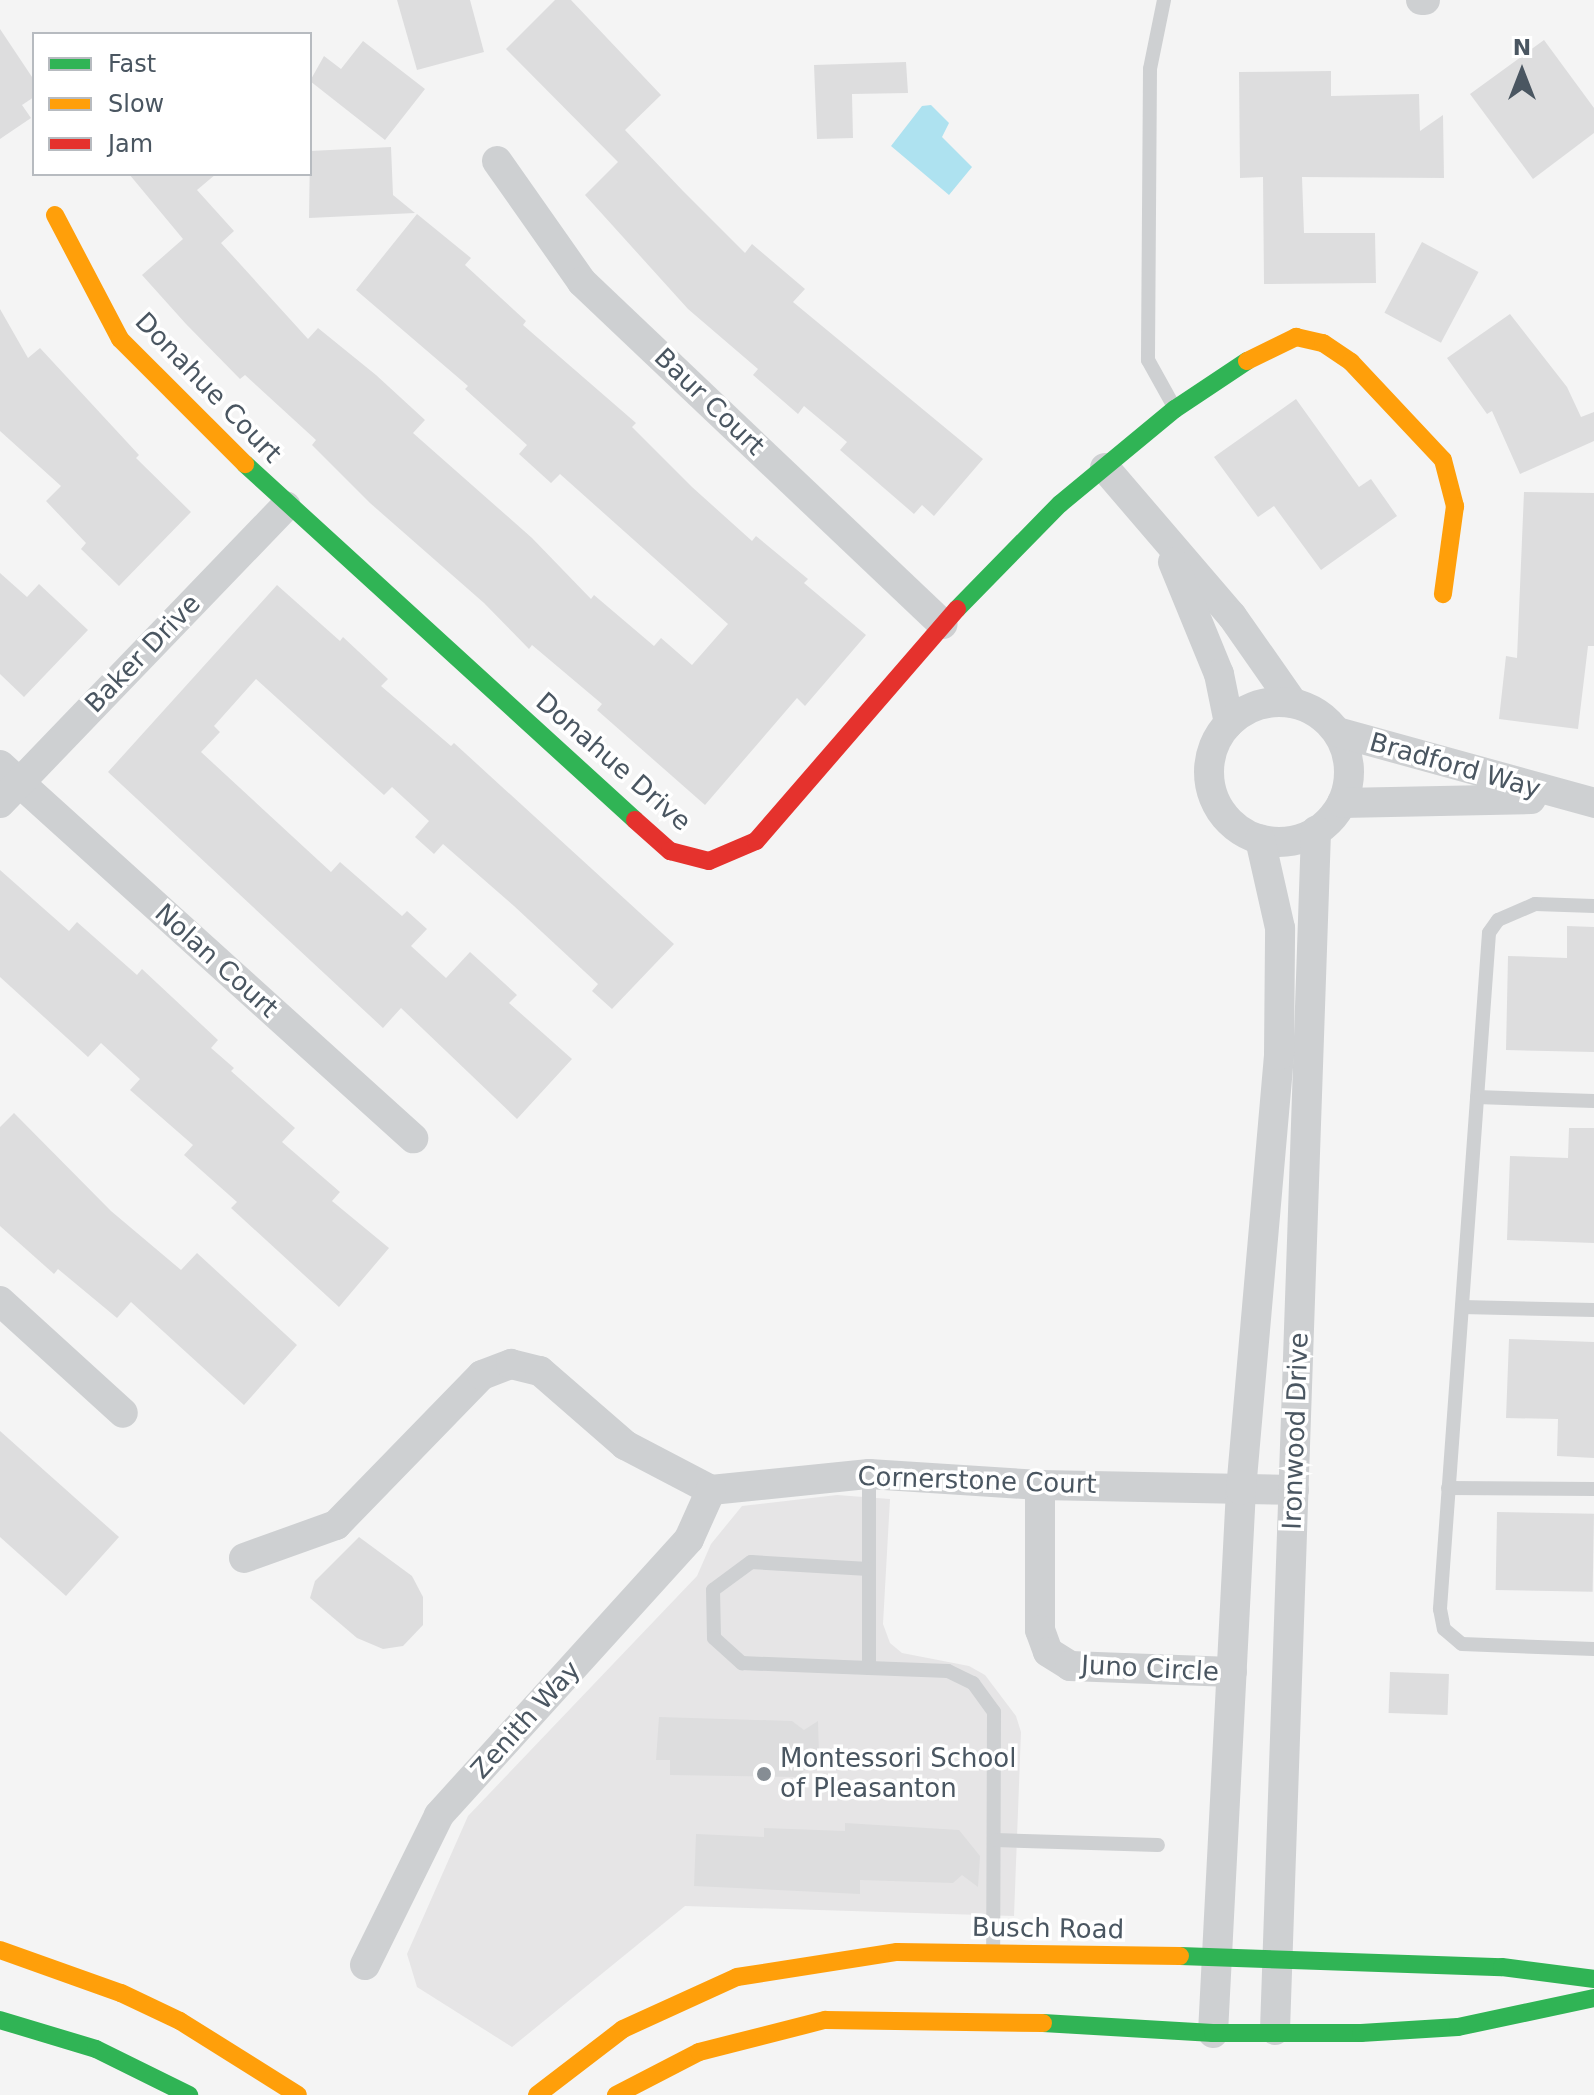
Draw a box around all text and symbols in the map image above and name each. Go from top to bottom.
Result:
legend [32,32,312,176]
north arrow [1482,32,1562,112]
text: N [1513,35,1531,60]
text: Fast [108,50,156,78]
text: Slow [108,90,164,118]
text: Jam [108,130,153,158]
street label: Donahue Court [128,306,288,470]
street label: Baur Court [648,342,770,462]
street label: Baker Drive [79,588,207,720]
street label: Donahue Drive [529,686,697,838]
street label: Bradford Way [1366,727,1544,805]
street label: Nolan Court [148,898,284,1024]
street label: Ironwood Drive [1277,1332,1315,1530]
street label: Cornerstone Court [857,1461,1097,1501]
street label: Juno Circle [1080,1650,1220,1688]
street label: Zenith Way [465,1655,587,1785]
place label: Montessori School of Pleasanton [780,1743,1017,1804]
marker: Montessori School of Pleasanton [755,1765,773,1783]
street label: Busch Road [972,1912,1124,1946]

